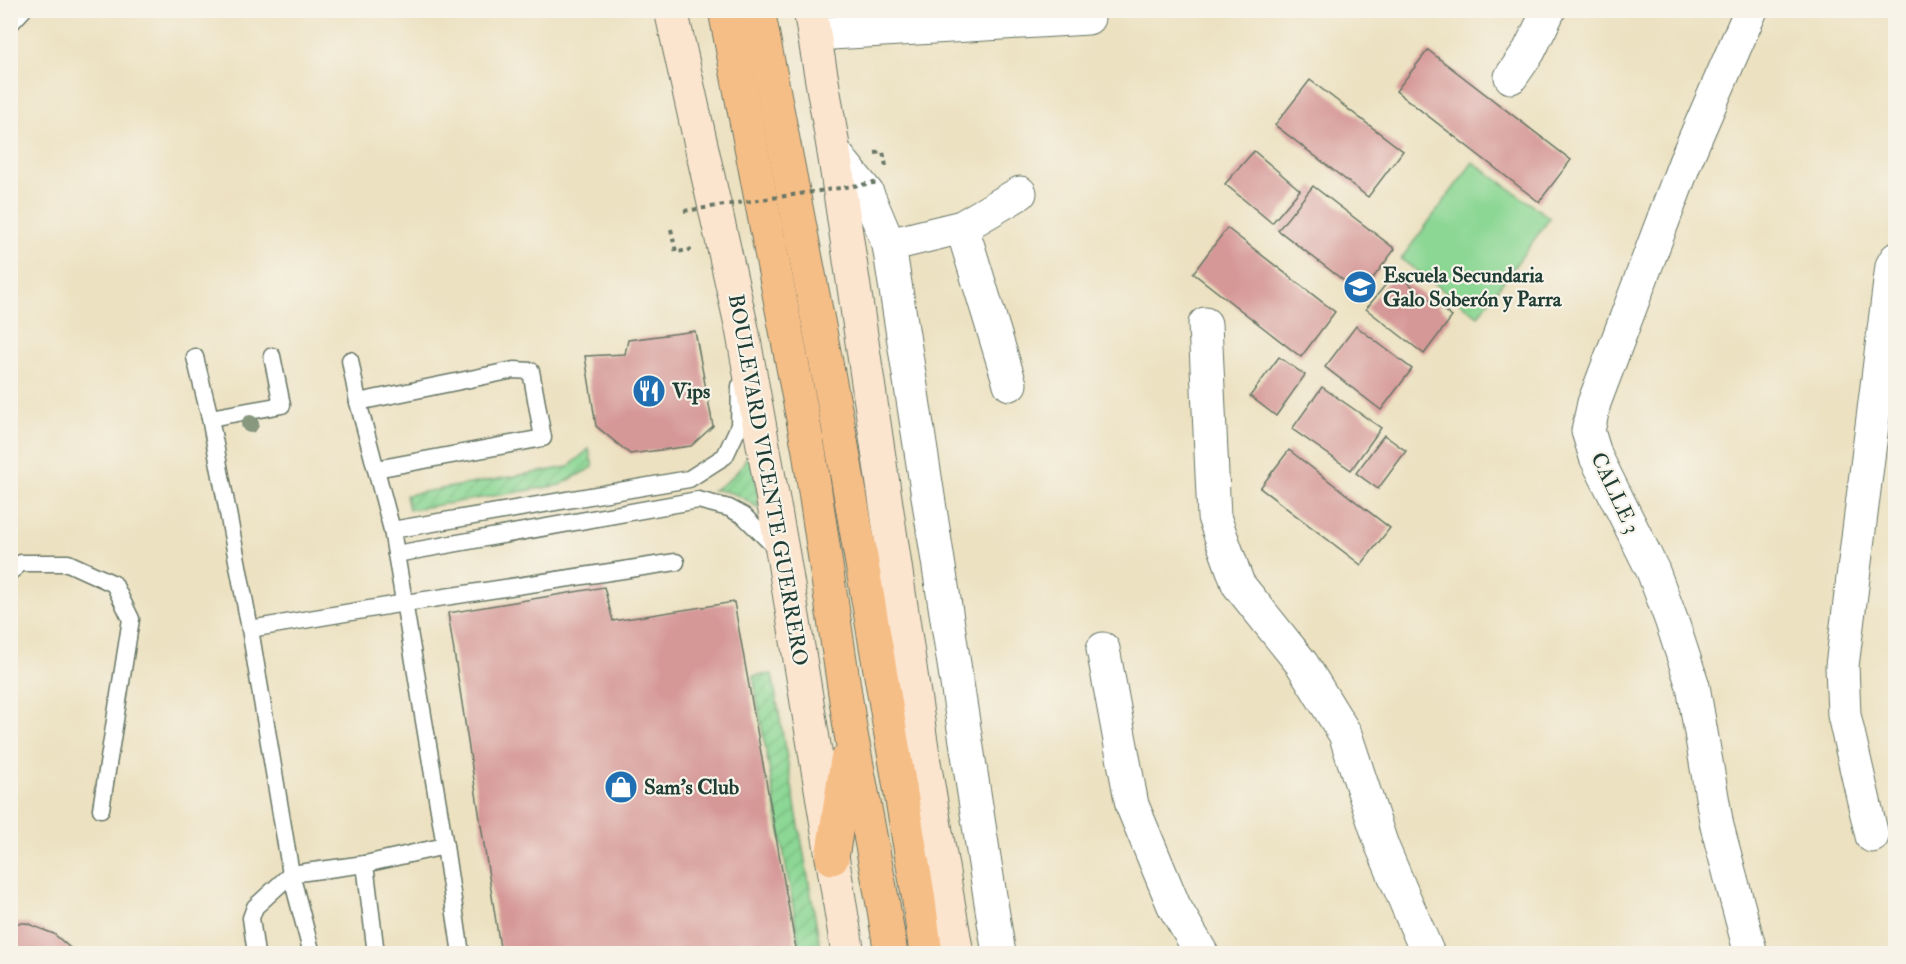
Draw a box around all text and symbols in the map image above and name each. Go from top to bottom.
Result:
place label: Escuela Secundaria Galo Soberón y Parra [1383,262,1563,313]
school or university icon: Escuela Secundaria Galo Soberón y Parra [1342,269,1378,305]
street label: BOULEVARD VICENTE GUERRERO [722,292,814,668]
restaurant icon: Vips [631,373,667,409]
place label: Vips [671,378,710,405]
street label: CALLE 3 [1584,448,1646,538]
shop icon: Sam's Club [603,769,639,805]
place label: Sam's Club [644,774,740,801]

